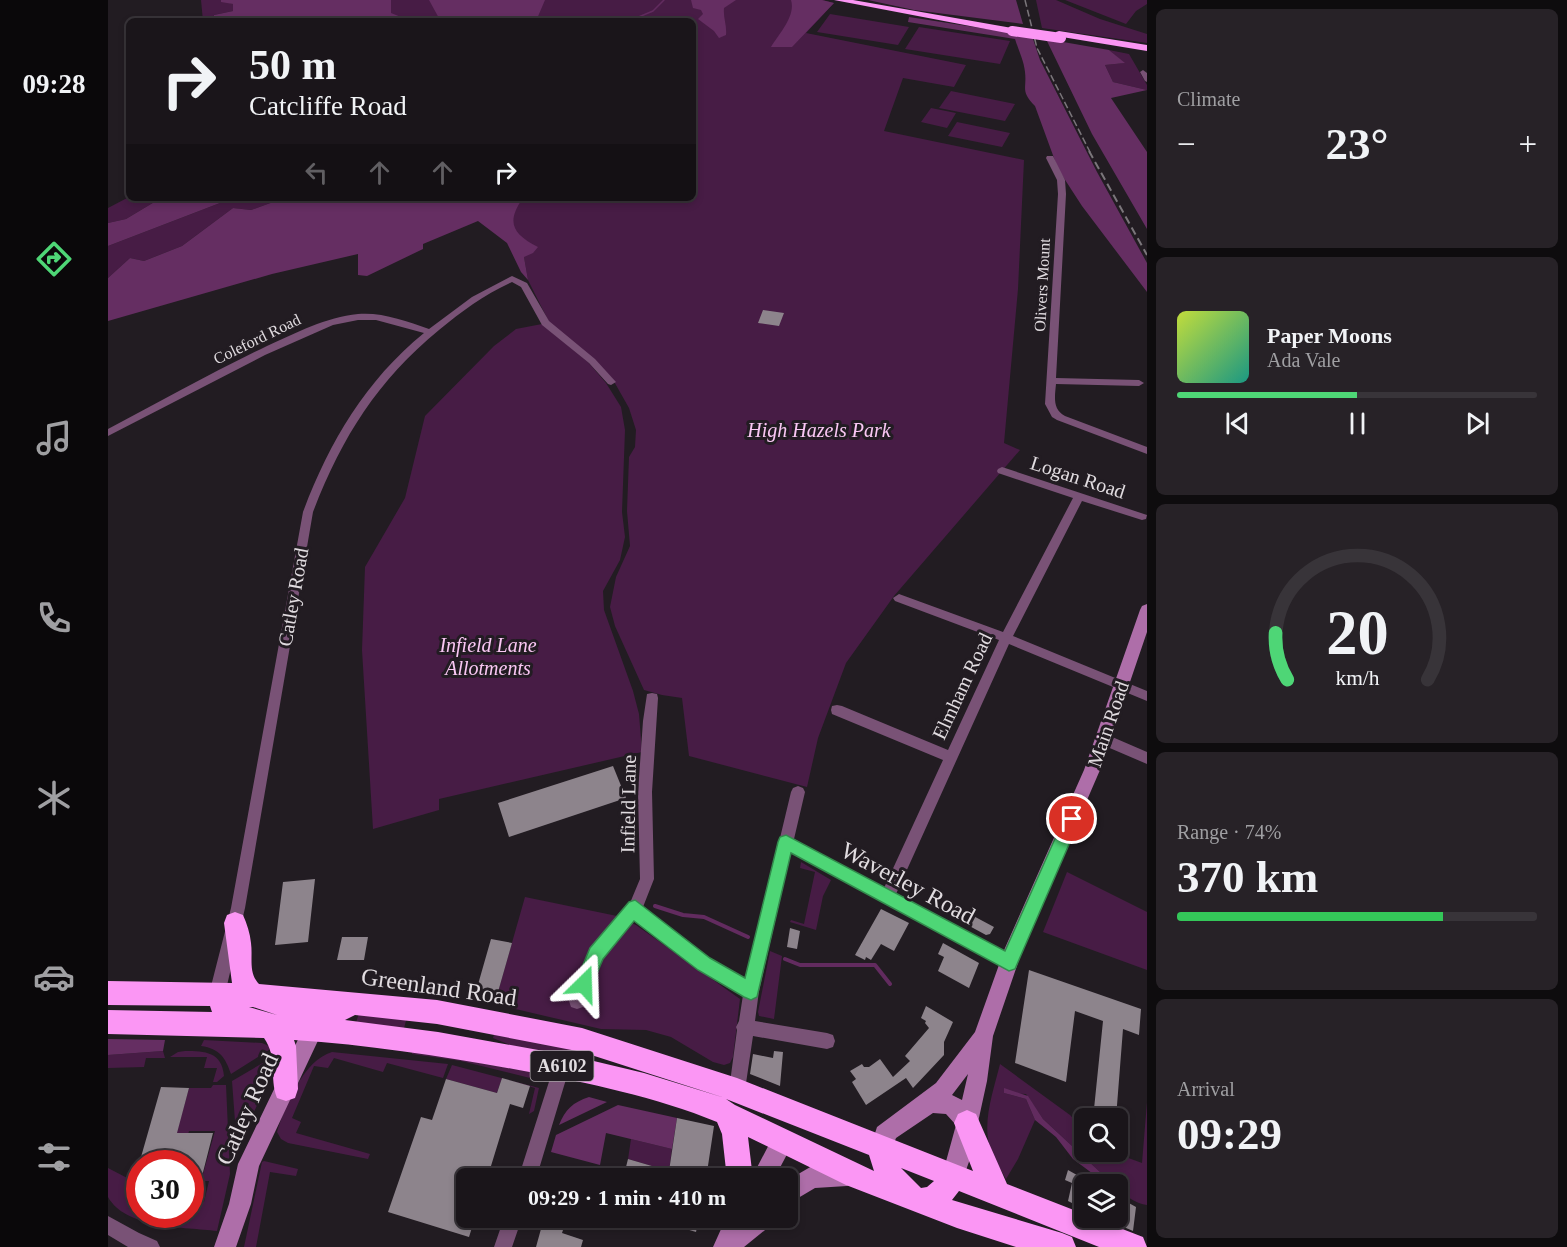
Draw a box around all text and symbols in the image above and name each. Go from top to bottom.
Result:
icon: right [150,42,228,120]
text: 50 m [249,42,337,88]
text: 09:28 [23,69,86,99]
text: Climate [1177,88,1240,110]
text: Catcliffe Road [249,91,407,121]
text: 23° [1326,119,1389,169]
text: − [1177,126,1196,162]
text: + [1518,126,1537,162]
icon: left [300,156,333,189]
icon: ahead [363,156,396,189]
icon: ahead [426,156,459,189]
icon: right [489,156,522,189]
street label: Olivers Mount [1031,237,1053,332]
icon: directions [33,238,75,280]
street label: Coleford Road [211,311,303,367]
text: Paper Moons [1267,323,1392,348]
text: Ada Vale [1267,349,1341,371]
icon: previous [1221,407,1254,440]
icon: pause [1341,407,1374,440]
icon: next [1461,407,1494,440]
icon: music [33,417,75,459]
park label: High Hazels Park [746,419,892,442]
street label: Logan Road [1028,451,1128,504]
street label: Catley Road [274,546,313,648]
icon: phone [33,597,75,639]
text: 20 [1326,599,1388,668]
street label: Elmham Road [928,629,996,743]
park label: Infield Lane Allotments [438,634,537,679]
text: km/h [1335,667,1379,691]
street label: Main Road [1083,678,1133,770]
street label: Infield Lane [616,755,640,853]
icon: climate [33,777,75,819]
pin [1046,793,1097,844]
icon: arrive [1055,802,1088,835]
text: Range · 74% [1177,821,1281,843]
street label: Waverley Road [837,837,979,929]
text: 370 km [1177,852,1318,902]
position arrow [552,952,616,1016]
icon: car [33,956,75,998]
street label: Greenland Road [360,963,518,1011]
street label: Catley Road [211,1049,283,1169]
road number: A6102 [530,1051,594,1081]
text: Arrival [1177,1078,1235,1100]
map controls [1074,1108,1128,1228]
button: search [1074,1108,1128,1162]
text: 09:29 [1177,1109,1282,1159]
icon: filters [33,1136,75,1178]
speed limit sign: 30 [126,1150,204,1228]
button: layers [1074,1174,1128,1228]
text: 09:29 · 1 min · 410 m [528,1185,726,1210]

